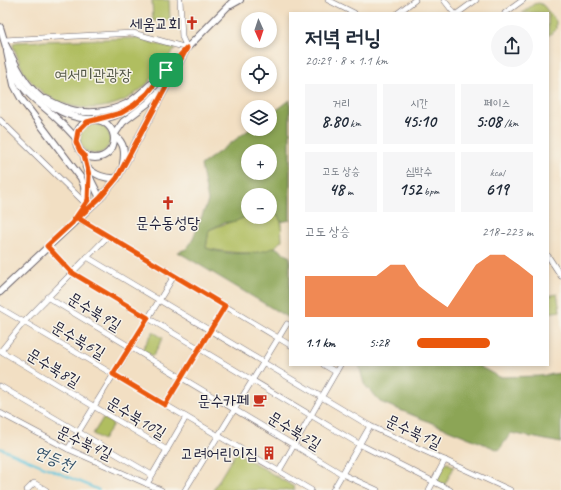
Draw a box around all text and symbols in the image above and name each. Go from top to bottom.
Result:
north arrow [241,12,277,48]
map controls [241,12,277,224]
place label: 세움교회 [130,14,181,34]
church icon: 세움교회 [184,15,200,31]
text: 저녁 러닝 [305,24,381,52]
button: share [491,25,533,67]
pin [149,53,183,87]
text: 20:29 · 8 × 1.1 km [305,53,388,69]
button: locate [241,56,277,92]
icon: arrive [155,59,177,81]
park label: 여서미관광장 [54,65,132,85]
text: 거리 [332,96,350,110]
text: 시간 [410,96,428,110]
text: 페이스 [484,96,510,110]
button: layers [241,100,277,136]
text: 8.80 [321,111,347,132]
text: 45:10 [402,111,436,132]
text: 5:08 [475,111,502,132]
text: km [347,116,361,130]
text: /km [502,116,519,130]
button: + [241,144,277,180]
text: 고도 상승 [322,164,360,178]
text: 심박수 [406,164,432,178]
text: kcal [490,165,504,179]
text: 48 [329,179,344,200]
text: 152 [399,179,421,200]
text: 619 [485,179,509,200]
text: m [344,184,353,198]
text: bpm [421,184,439,198]
button: − [241,188,277,224]
church icon: 문수동성당 [160,195,176,211]
place label: 문수동성당 [136,213,200,233]
text: 고도 상승 [305,224,350,240]
text: 218–223 m [482,224,533,240]
street label: 문수북9길 [64,288,125,336]
street label: 문수북6길 [48,317,109,363]
text: 1.1 km [305,335,335,351]
text: 5:28 [369,335,389,351]
street label: 문수북8길 [23,344,84,392]
place label: 문수카페 [198,391,249,411]
street label: 문수북10길 [103,392,170,443]
cafe icon: 문수카페 [252,392,268,408]
street label: 문수북2길 [264,407,325,455]
street label: 문수북1길 [383,410,445,453]
street label: 문수북4길 [54,421,116,464]
water label: 연등천 [31,441,79,477]
place label: 고려어린이집 [181,444,258,464]
building icon: 고려어린이집 [261,445,277,461]

